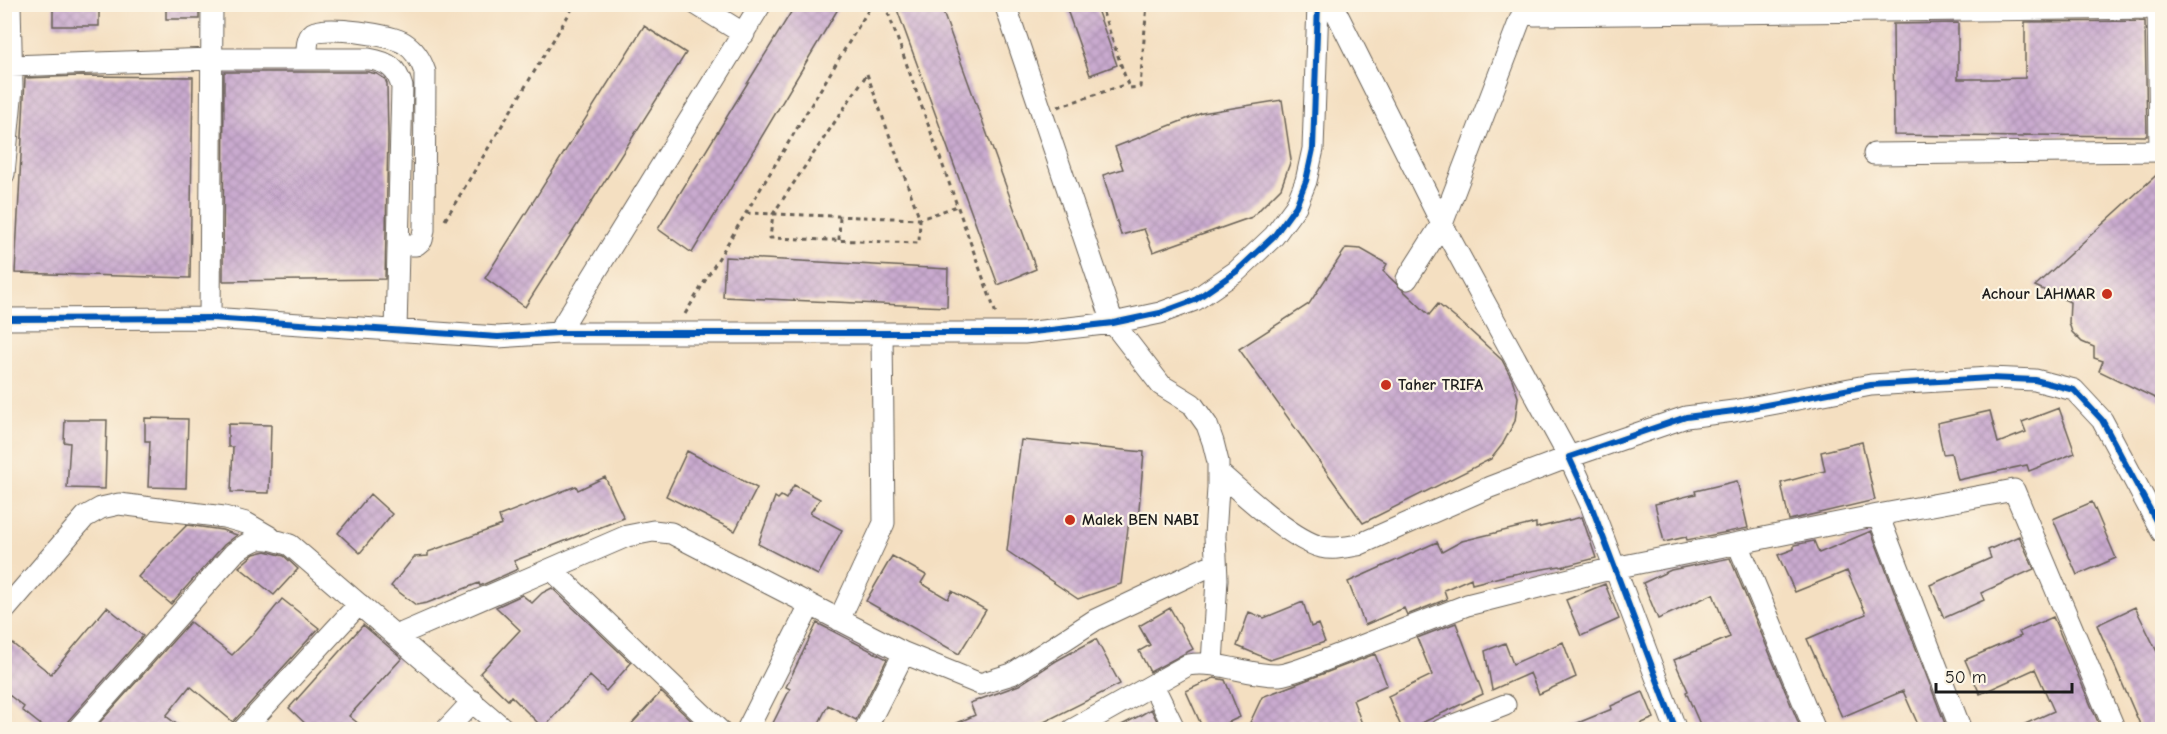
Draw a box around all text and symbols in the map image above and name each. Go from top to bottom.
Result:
place label: Achour LAHMAR [1982,285,2096,303]
marker: Achour LAHMAR [2100,287,2114,301]
place label: Taher TRIFA [1398,376,1483,394]
marker: Taher TRIFA [1379,378,1393,392]
place label: Malek BEN NABI [1082,511,1199,529]
marker: Malek BEN NABI [1063,513,1077,527]
scale bar [1936,656,2072,694]
text: 50 m [1945,667,1987,688]

